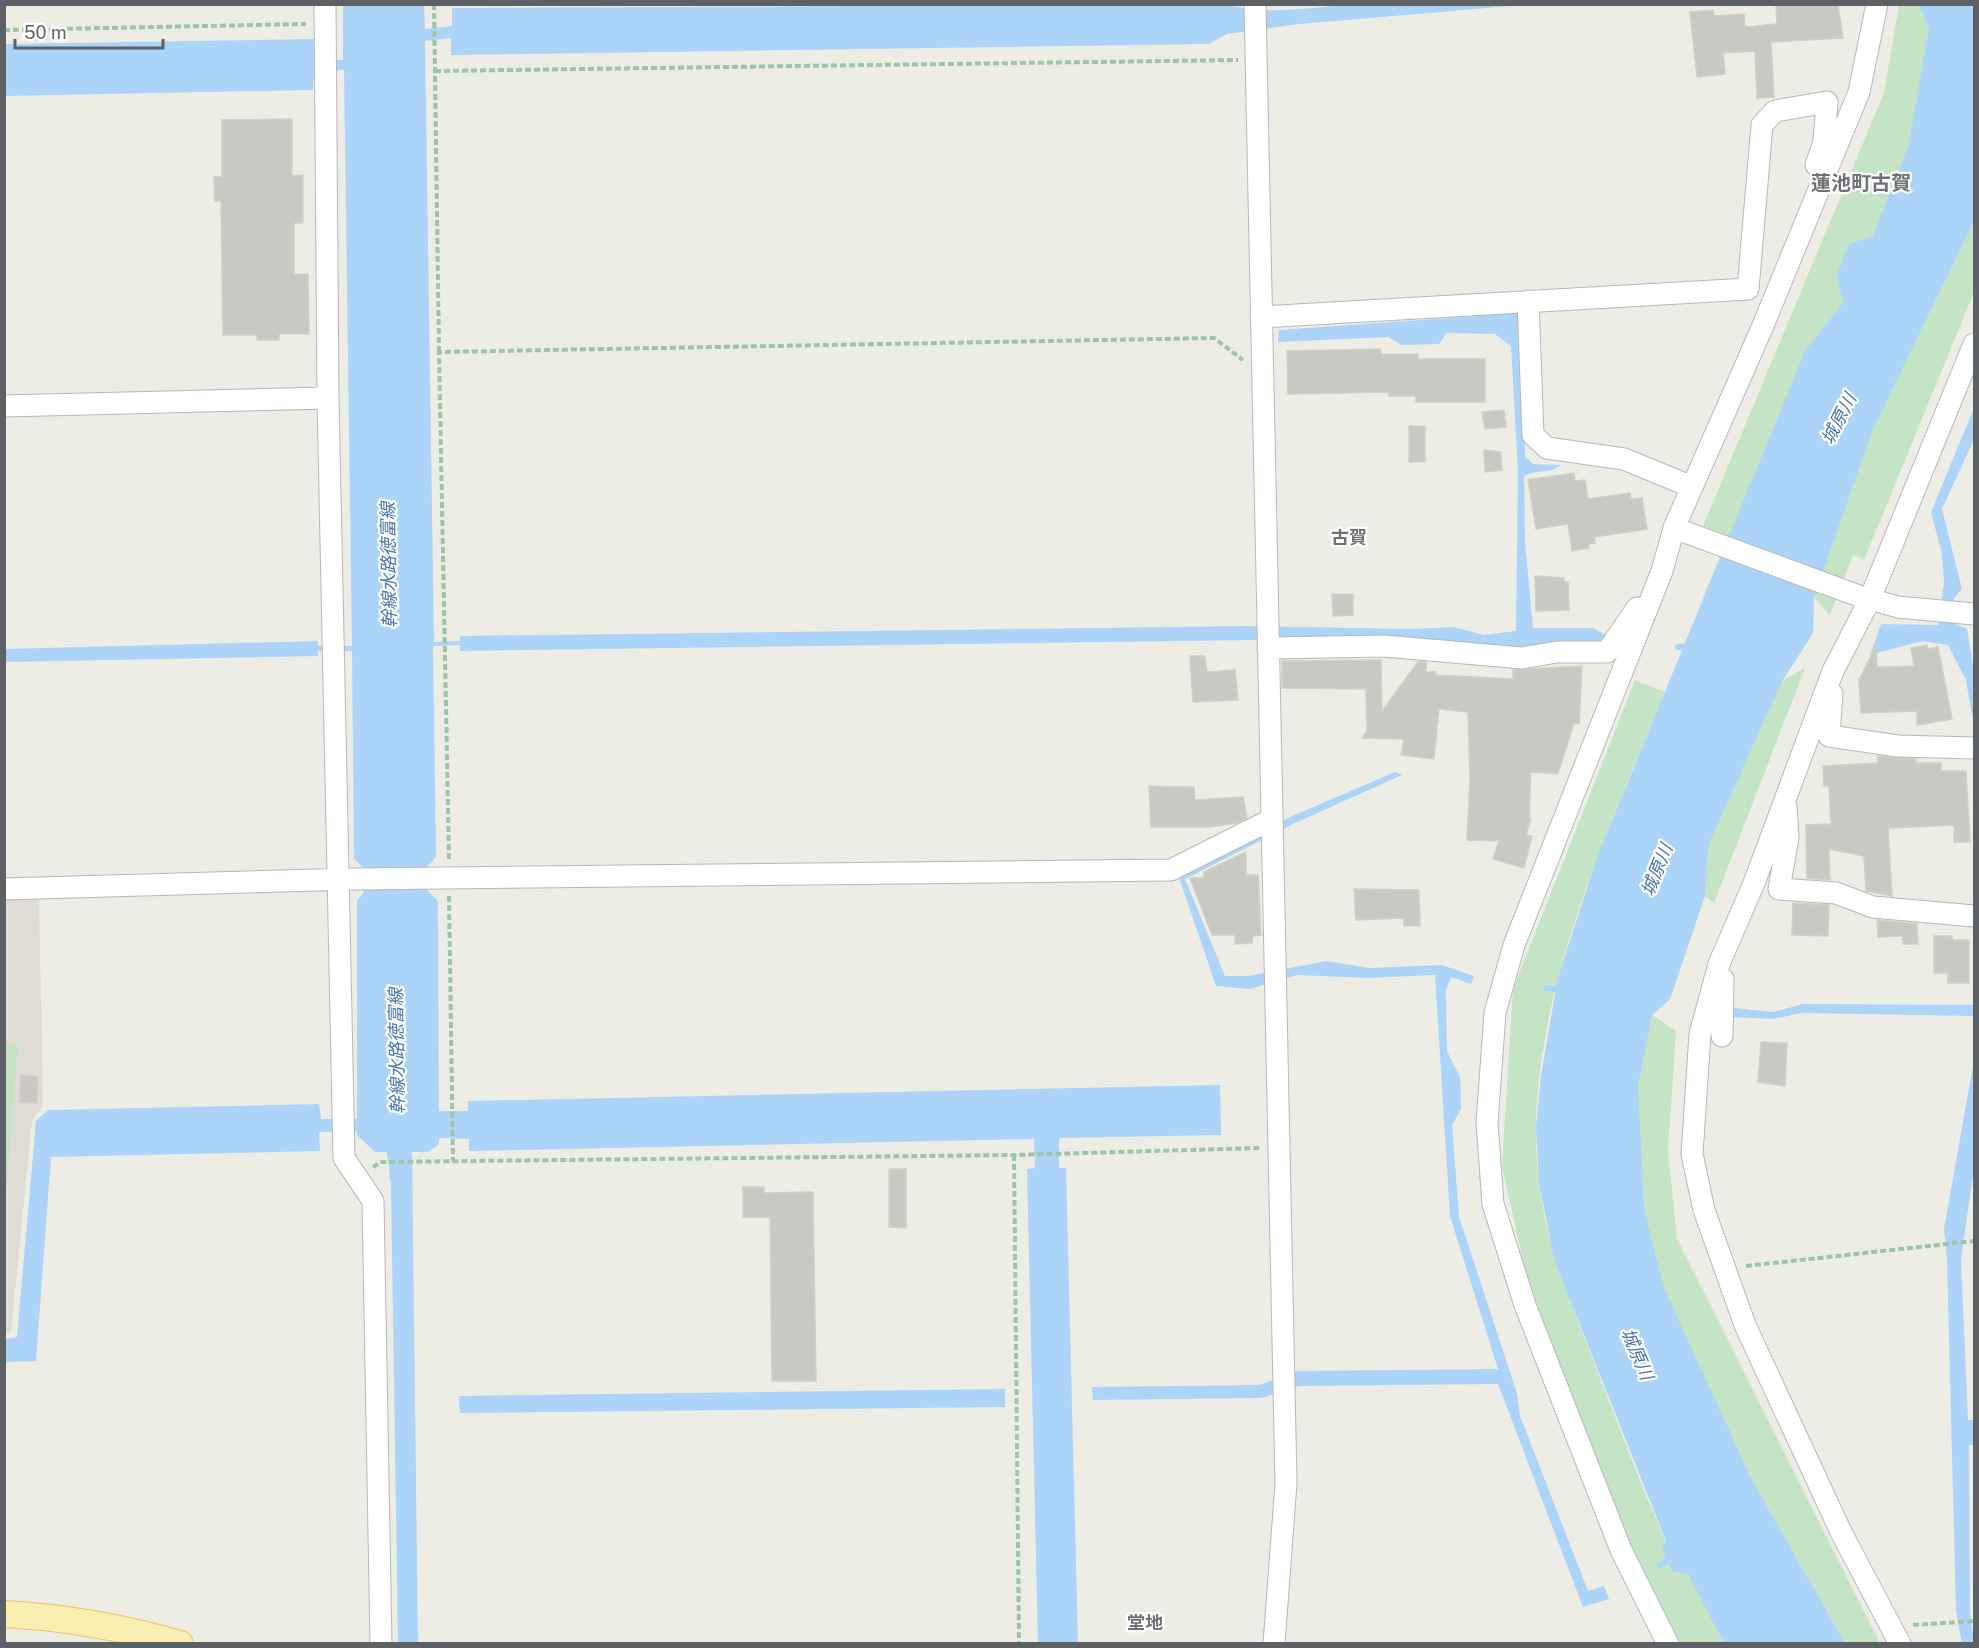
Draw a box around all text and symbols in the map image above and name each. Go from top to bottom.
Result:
scale bar [15,12,164,50]
text: 50 m [24,22,67,43]
district label: 蓮池町古賀 [1811,171,1911,195]
water label: 城原川 [1817,388,1861,448]
water label: 幹線水路徳富線 [377,500,400,628]
district label: 古賀 [1331,527,1367,548]
water label: 城原川 [1637,839,1677,899]
water label: 幹線水路徳富線 [385,986,408,1114]
water label: 城原川 [1617,1325,1658,1385]
district label: 堂地 [1127,1612,1163,1633]

